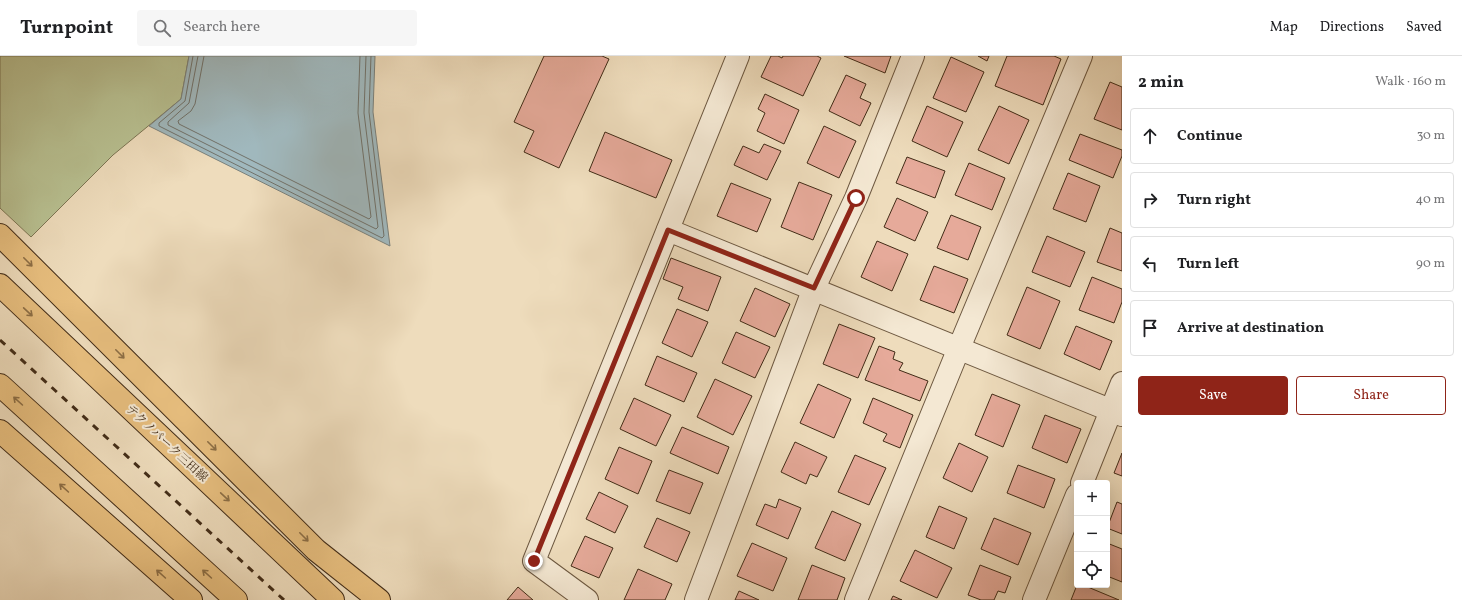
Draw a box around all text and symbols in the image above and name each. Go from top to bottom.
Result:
search box [137,10,417,46]
text: Turnpoint [20,15,113,41]
icon: search [151,17,173,39]
text: Search here [183,17,260,38]
text: Map [1270,18,1298,37]
text: Directions [1320,18,1384,37]
text: Saved [1406,18,1442,37]
text: 2 min [1138,71,1184,94]
text: Walk · 160 m [1375,73,1446,91]
icon: ahead [1139,125,1161,147]
text: Continue [1177,126,1242,147]
text: 30 m [1417,127,1445,145]
route start [847,189,865,207]
icon: right [1139,189,1161,211]
text: Turn right [1177,190,1251,211]
text: 40 m [1416,191,1445,209]
icon: left [1139,253,1161,275]
text: Turn left [1177,254,1239,275]
text: 90 m [1416,255,1445,273]
one-way arrow [23,257,33,267]
one-way arrow [23,307,33,317]
icon: arrive [1139,317,1161,339]
text: Arrive at destination [1177,318,1324,339]
one-way arrow [115,349,125,359]
button: Save [1138,376,1288,415]
button: Share [1296,376,1446,415]
one-way arrow [12,397,23,406]
street label: テクノパーク三田線 [122,402,211,486]
one-way arrow [207,441,217,451]
map controls [1074,480,1110,588]
button: + [1074,480,1110,516]
one-way arrow [59,483,69,492]
one-way arrow [219,493,230,502]
button: − [1074,516,1110,552]
one-way arrow [299,532,309,542]
route end [525,552,543,570]
button: locate [1074,552,1110,588]
one-way arrow [157,570,167,579]
one-way arrow [202,570,212,579]

